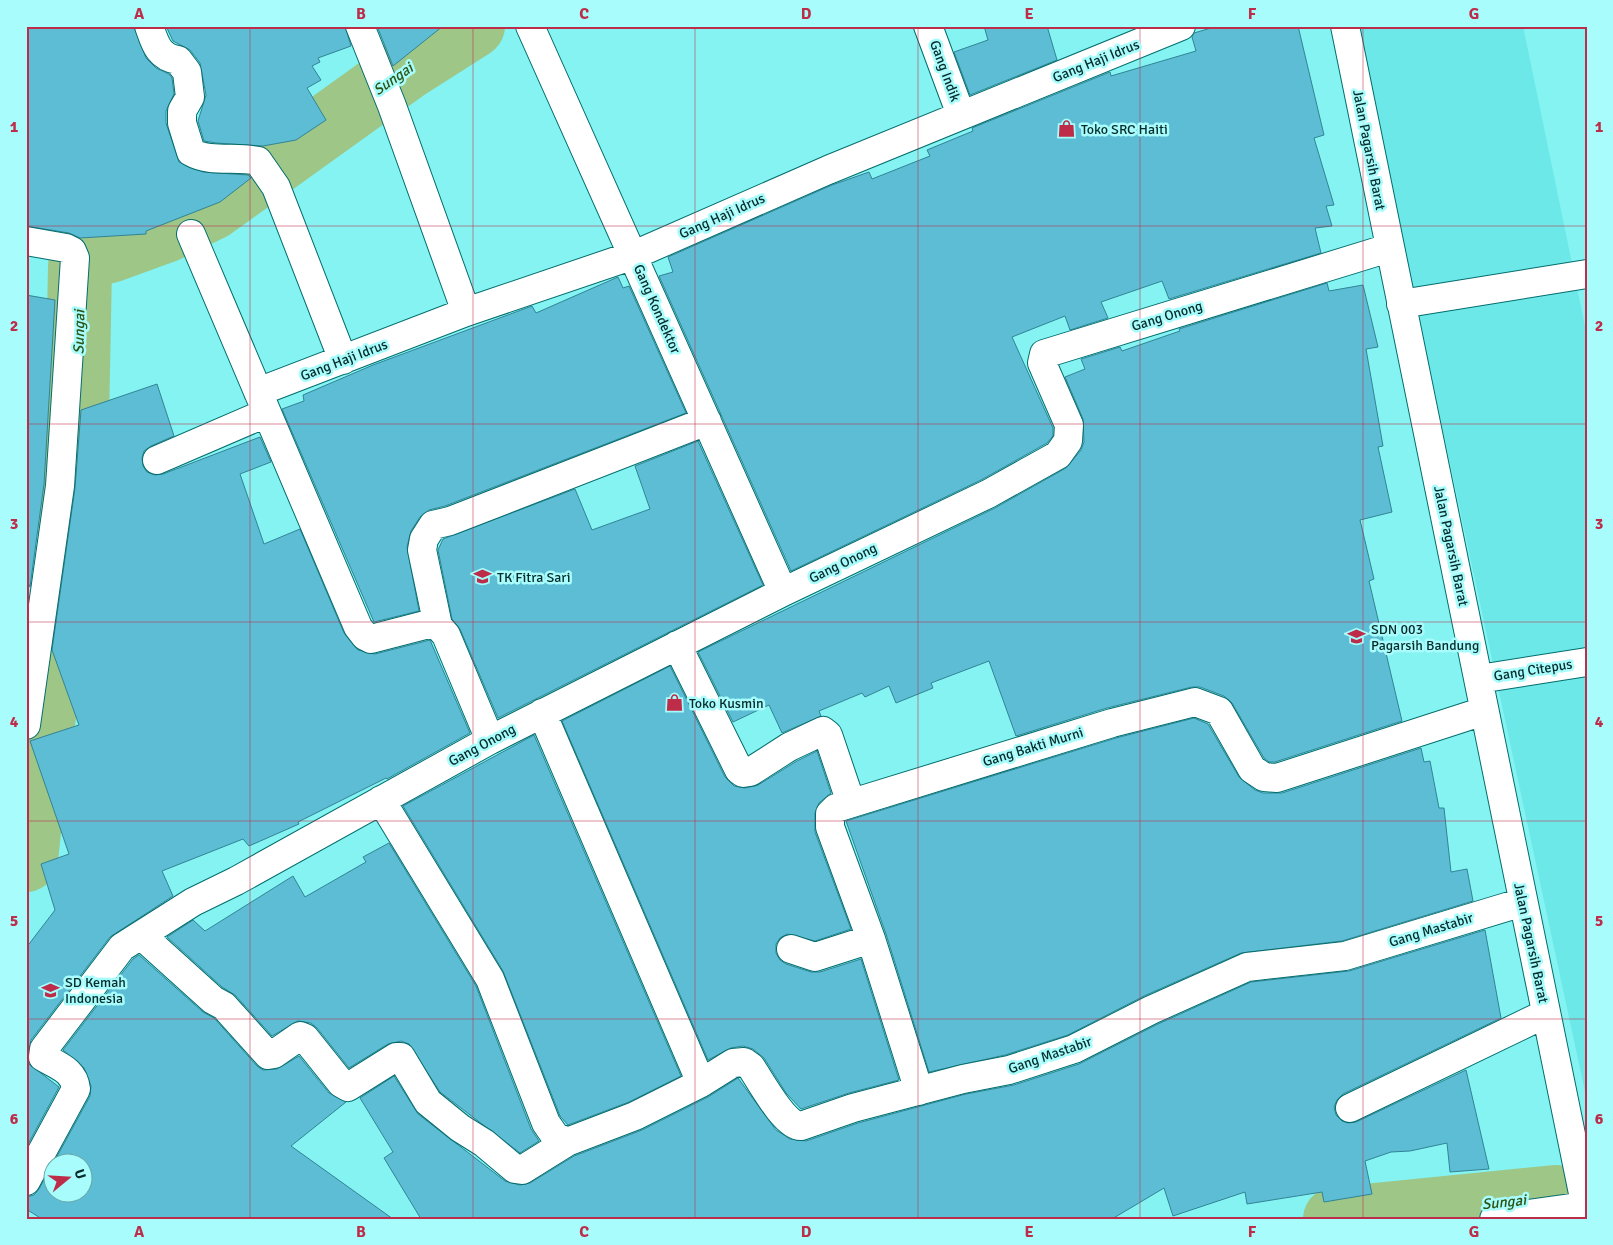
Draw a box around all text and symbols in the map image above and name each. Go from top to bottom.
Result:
text: A [134,4,145,24]
text: B [356,4,366,24]
text: C [579,4,589,24]
text: D [801,4,812,24]
text: E [1024,4,1034,24]
text: F [1248,4,1257,24]
text: G [1469,4,1479,24]
street label: Gang Haji Idrus [1050,36,1142,86]
street label: Gang Indik [926,38,964,104]
water label: Sungai [370,58,418,99]
street label: Jalan Pagarsih Barat [1349,88,1389,212]
text: 1 [10,117,19,137]
text: 1 [1595,117,1604,137]
shop icon: Toko SRC Haiti [1057,119,1077,139]
place label: Toko SRC Haiti [1081,121,1168,138]
street label: Gang Haji Idrus [677,190,767,242]
street label: Gang Kondektor [630,262,685,357]
street label: Gang Onong [1129,297,1205,335]
water label: Sungai [70,308,88,354]
text: 2 [10,316,18,336]
text: 2 [1595,316,1603,336]
street label: Gang Haji Idrus [298,336,390,384]
street label: Jalan Pagarsih Barat [1430,484,1472,608]
text: 3 [10,514,18,534]
text: 3 [1595,514,1603,534]
street label: Gang Onong [806,539,880,587]
school or university icon: TK Fitra Sari [473,567,493,587]
place label: TK Fitra Sari [497,569,571,586]
place label: SDN 003 Pagarsih Bandung [1371,621,1479,654]
school or university icon: SDN 003 Pagarsih Bandung [1347,627,1367,647]
street label: Gang Citepus [1492,655,1574,685]
shop icon: Toko Kusmin [665,693,685,713]
place label: Toko Kusmin [689,695,764,712]
text: 4 [10,712,19,732]
text: 4 [1595,712,1604,732]
street label: Gang Onong [446,720,518,770]
street label: Gang Bakti Murni [981,724,1085,770]
street label: Jalan Pagarsih Barat [1510,881,1552,1005]
street label: Gang Mastabir [1387,909,1476,951]
text: 5 [10,911,18,931]
text: 5 [1595,911,1603,931]
place label: SD Kemah Indonesia [65,974,126,1007]
school or university icon: SD Kemah Indonesia [41,980,61,1000]
street label: Gang Mastabir [1006,1033,1095,1077]
text: 6 [10,1109,19,1129]
text: 6 [1595,1109,1604,1129]
north arrow [42,1152,92,1202]
text: U [70,1167,89,1181]
water label: Sungai [1481,1191,1529,1213]
text: A [134,1222,145,1242]
text: B [356,1222,366,1242]
text: C [579,1222,589,1242]
text: D [801,1222,812,1242]
text: E [1024,1222,1034,1242]
text: F [1248,1222,1257,1242]
text: G [1469,1222,1479,1242]

